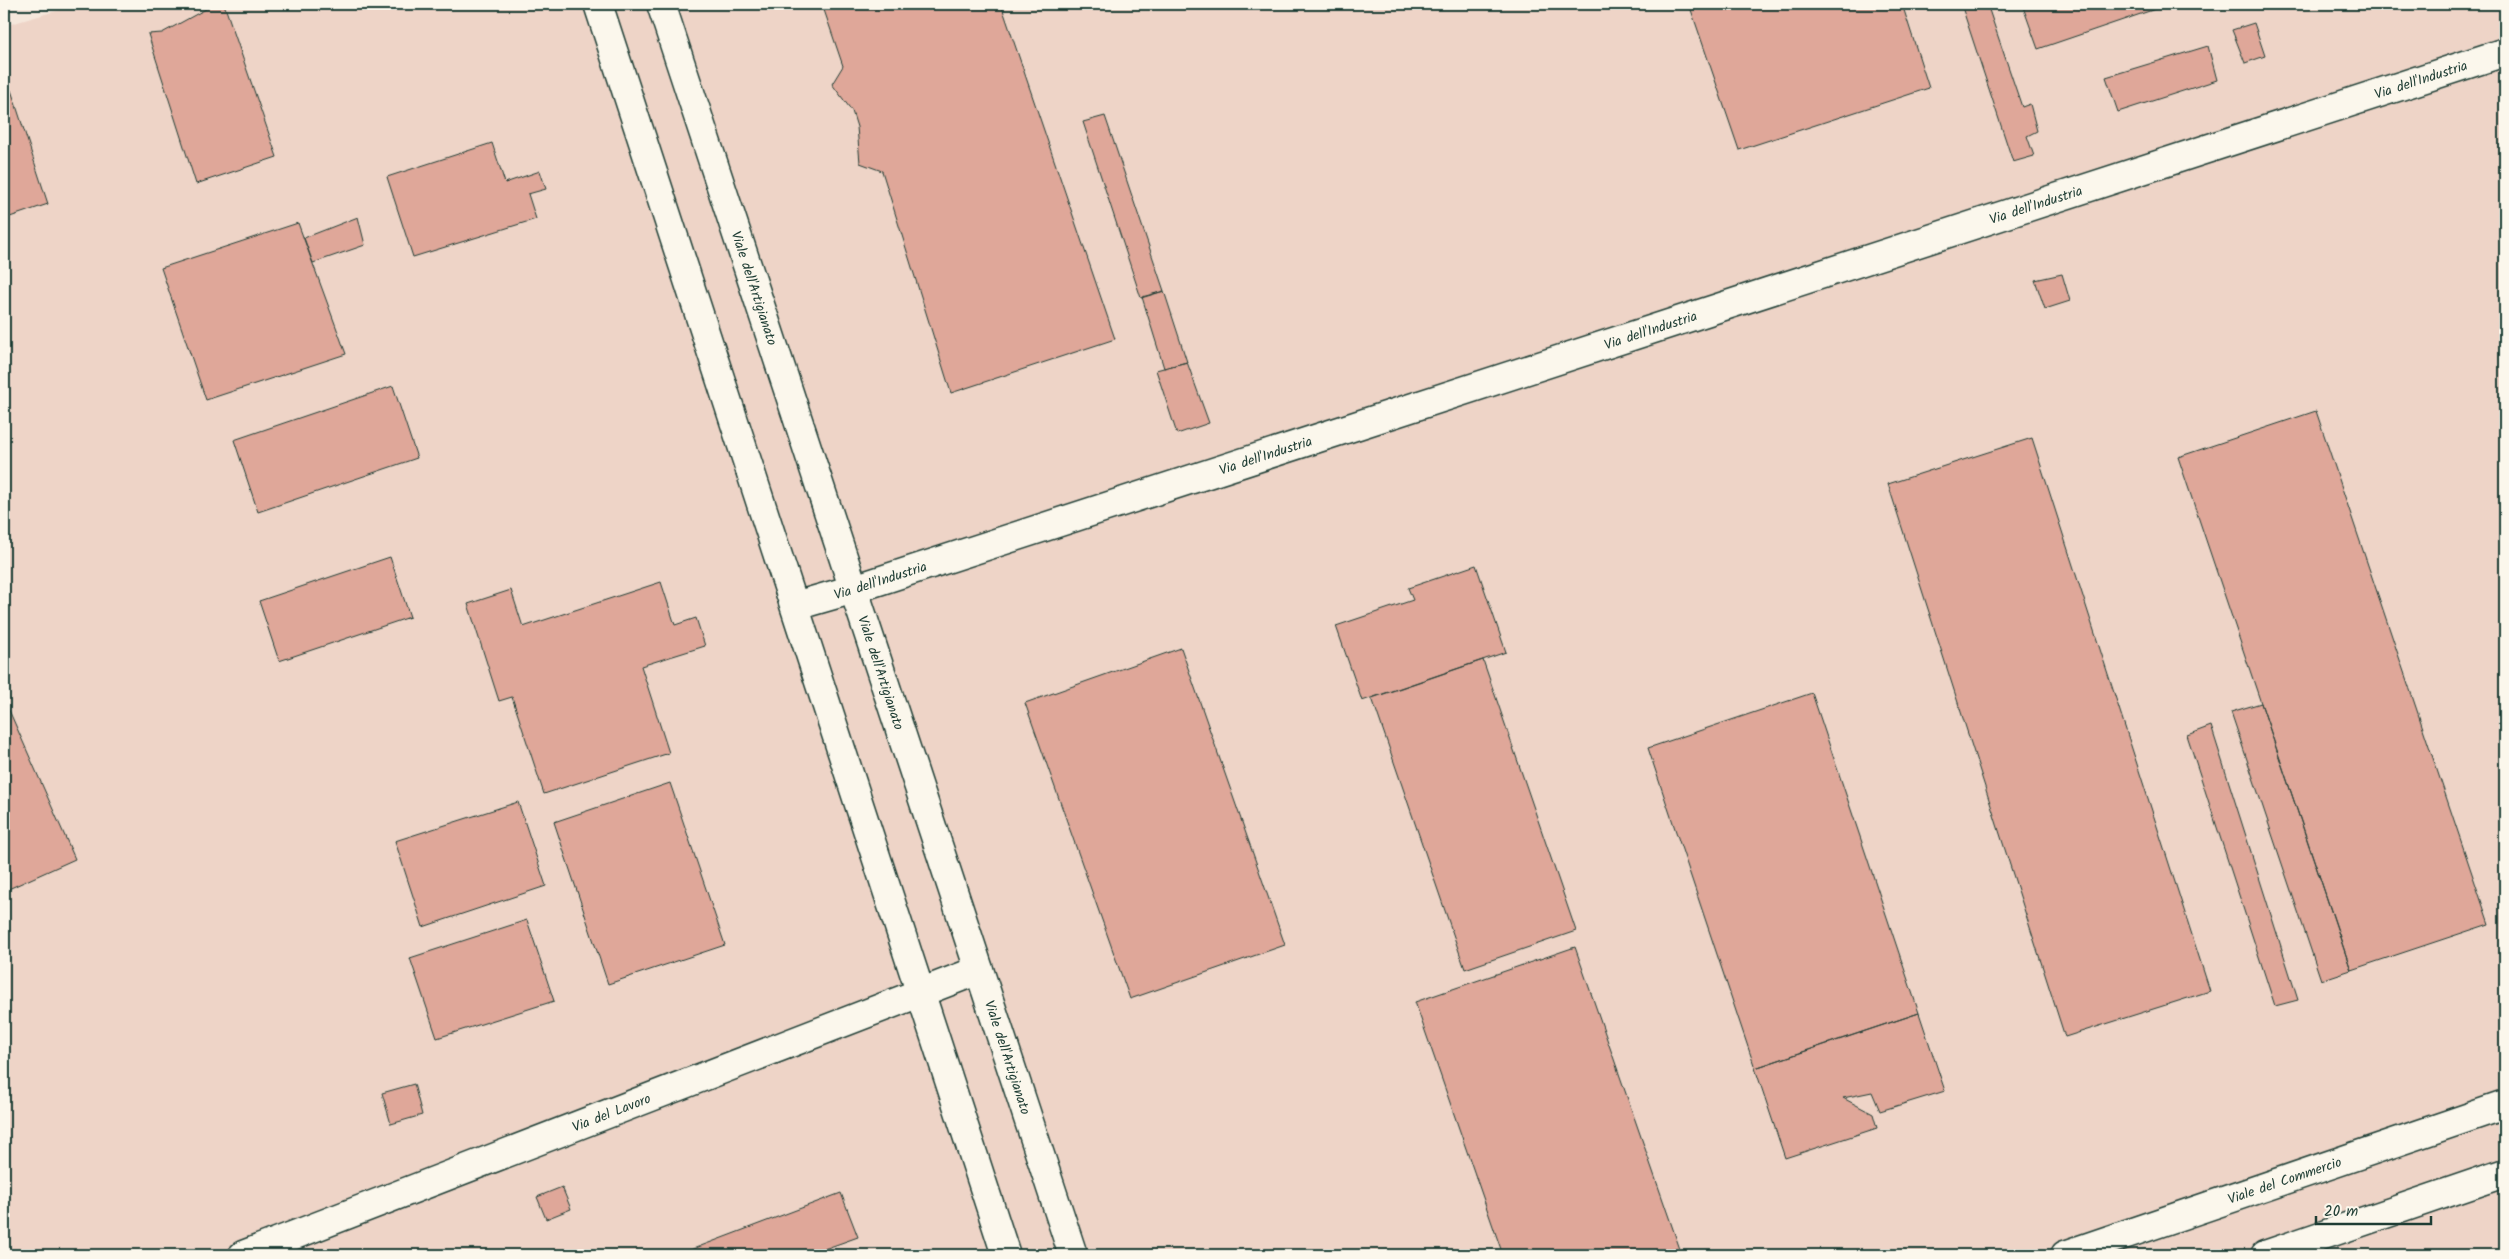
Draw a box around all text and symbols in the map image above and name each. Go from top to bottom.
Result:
street label: Via dell'Industria [2372,55,2471,106]
street label: Via dell'Industria [1987,180,2085,231]
street label: Viale dell'Artigianato [724,228,783,348]
street label: Via dell'Industria [1601,305,1700,356]
street label: Via dell'Industria [1216,431,1315,482]
street label: Via dell'Industria [831,556,930,606]
street label: Viale dell'Artigianato [851,613,909,733]
street label: Viale dell'Artigianato [978,998,1036,1118]
street label: Via del Lavoro [569,1088,654,1139]
street label: Viale del Commercio [2225,1151,2345,1211]
scale bar [2316,1194,2432,1226]
text: 20 m [2324,1200,2358,1224]

